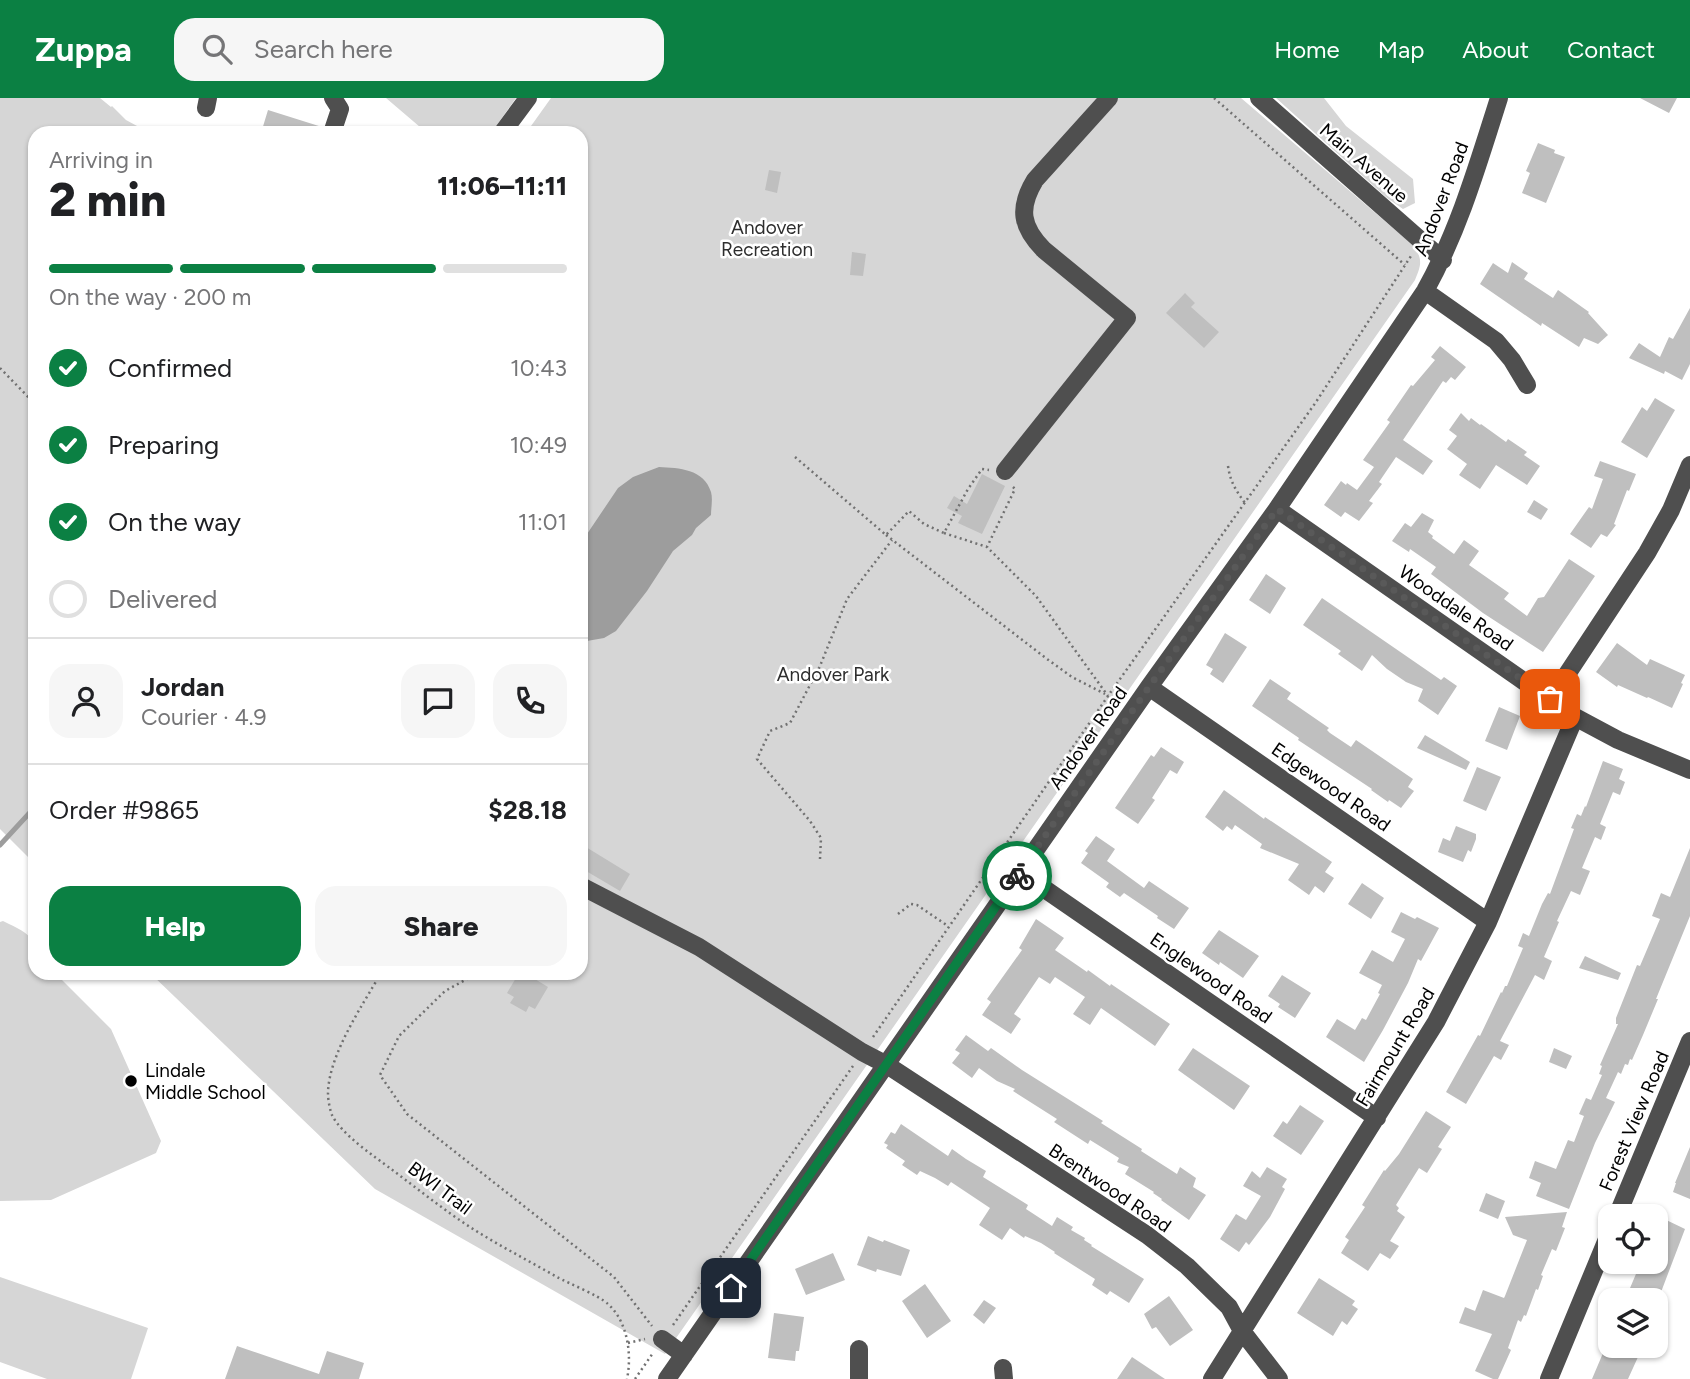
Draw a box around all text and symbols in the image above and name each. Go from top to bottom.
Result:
search box [174,18,664,81]
text: Zuppa [35,30,132,69]
icon: search [198,30,236,68]
text: Search here [254,33,393,65]
text: Home [1274,35,1340,64]
text: Map [1378,35,1424,64]
text: About [1462,35,1529,64]
text: Contact [1567,35,1655,64]
street label: Main Avenue [1315,118,1413,208]
street label: Andover Road [1409,139,1473,259]
text: Arriving in [49,146,153,174]
text: 11:06–11:11 [437,170,567,202]
text: 2 min [49,172,166,228]
park label: Andover Recreation [721,216,813,261]
text: On the way · 200 m [49,283,251,311]
icon: check [49,349,87,387]
text: Confirmed [108,352,232,384]
text: 10:43 [510,354,567,382]
icon: check [49,426,87,464]
text: Preparing [108,429,219,461]
text: 10:49 [510,431,567,459]
icon: check [49,503,87,541]
text: On the way [108,506,241,538]
text: 11:01 [518,508,567,536]
street label: Wooddale Road [1394,560,1518,656]
text: Delivered [108,583,217,615]
park label: Andover Park [777,663,890,686]
button: person [49,664,123,738]
button: chat [401,664,475,738]
button: phone [493,664,567,738]
pin [1520,669,1580,729]
text: Jordan [141,671,224,703]
icon: bag [1531,680,1569,718]
street label: Andover Road [1044,682,1132,794]
text: Courier · 4.9 [141,703,267,731]
street label: Edgewood Road [1267,737,1395,837]
text: Order #9865 [49,794,199,826]
text: $28.18 [488,794,567,826]
courier [982,841,1052,911]
icon: bike [998,857,1036,895]
button: Help [49,886,301,966]
button: Share [315,886,567,966]
street label: Englewood Road [1146,927,1276,1029]
street label: Fairmount Road [1350,983,1440,1111]
street label: Forest View Road [1594,1048,1674,1194]
place label: Lindale Middle School [145,1059,266,1104]
marker: Lindale Middle School [123,1073,139,1089]
street label: Brentwood Road [1045,1139,1175,1237]
street label: BWI Trail [404,1157,476,1219]
map controls [1598,1204,1668,1358]
button: locate [1598,1204,1668,1274]
pin [701,1258,761,1318]
icon: home [712,1269,750,1307]
button: layers [1598,1288,1668,1358]

